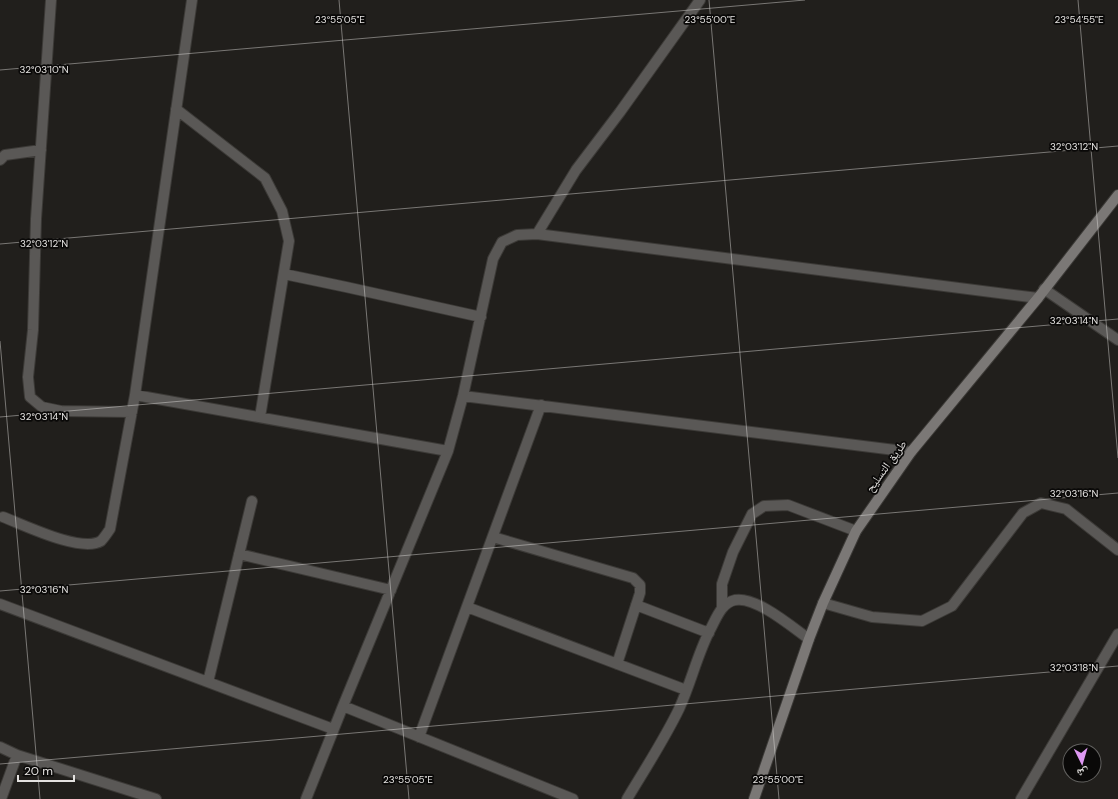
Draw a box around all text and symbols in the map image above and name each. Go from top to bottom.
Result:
text: 23°55'05"E [315,13,365,26]
text: 23°55'00"E [685,13,736,26]
text: 23°54'55"E [1054,13,1104,26]
text: 32°03'10"N [19,63,69,76]
text: 32°03'12"N [1050,140,1098,153]
text: 32°03'12"N [20,237,68,250]
text: 32°03'14"N [1050,314,1098,327]
text: 32°03'14"N [20,410,68,423]
street label: طريق التسليح [862,437,910,495]
text: 32°03'16"N [1050,487,1098,500]
text: 32°03'16"N [20,583,68,596]
text: 32°03'18"N [1050,661,1098,674]
north arrow [1062,743,1102,783]
scale bar [18,757,74,783]
text: 20 m [24,763,53,779]
text: ش [1076,764,1089,780]
text: 23°55'05"E [383,773,433,786]
text: 23°55'00"E [753,773,804,786]

